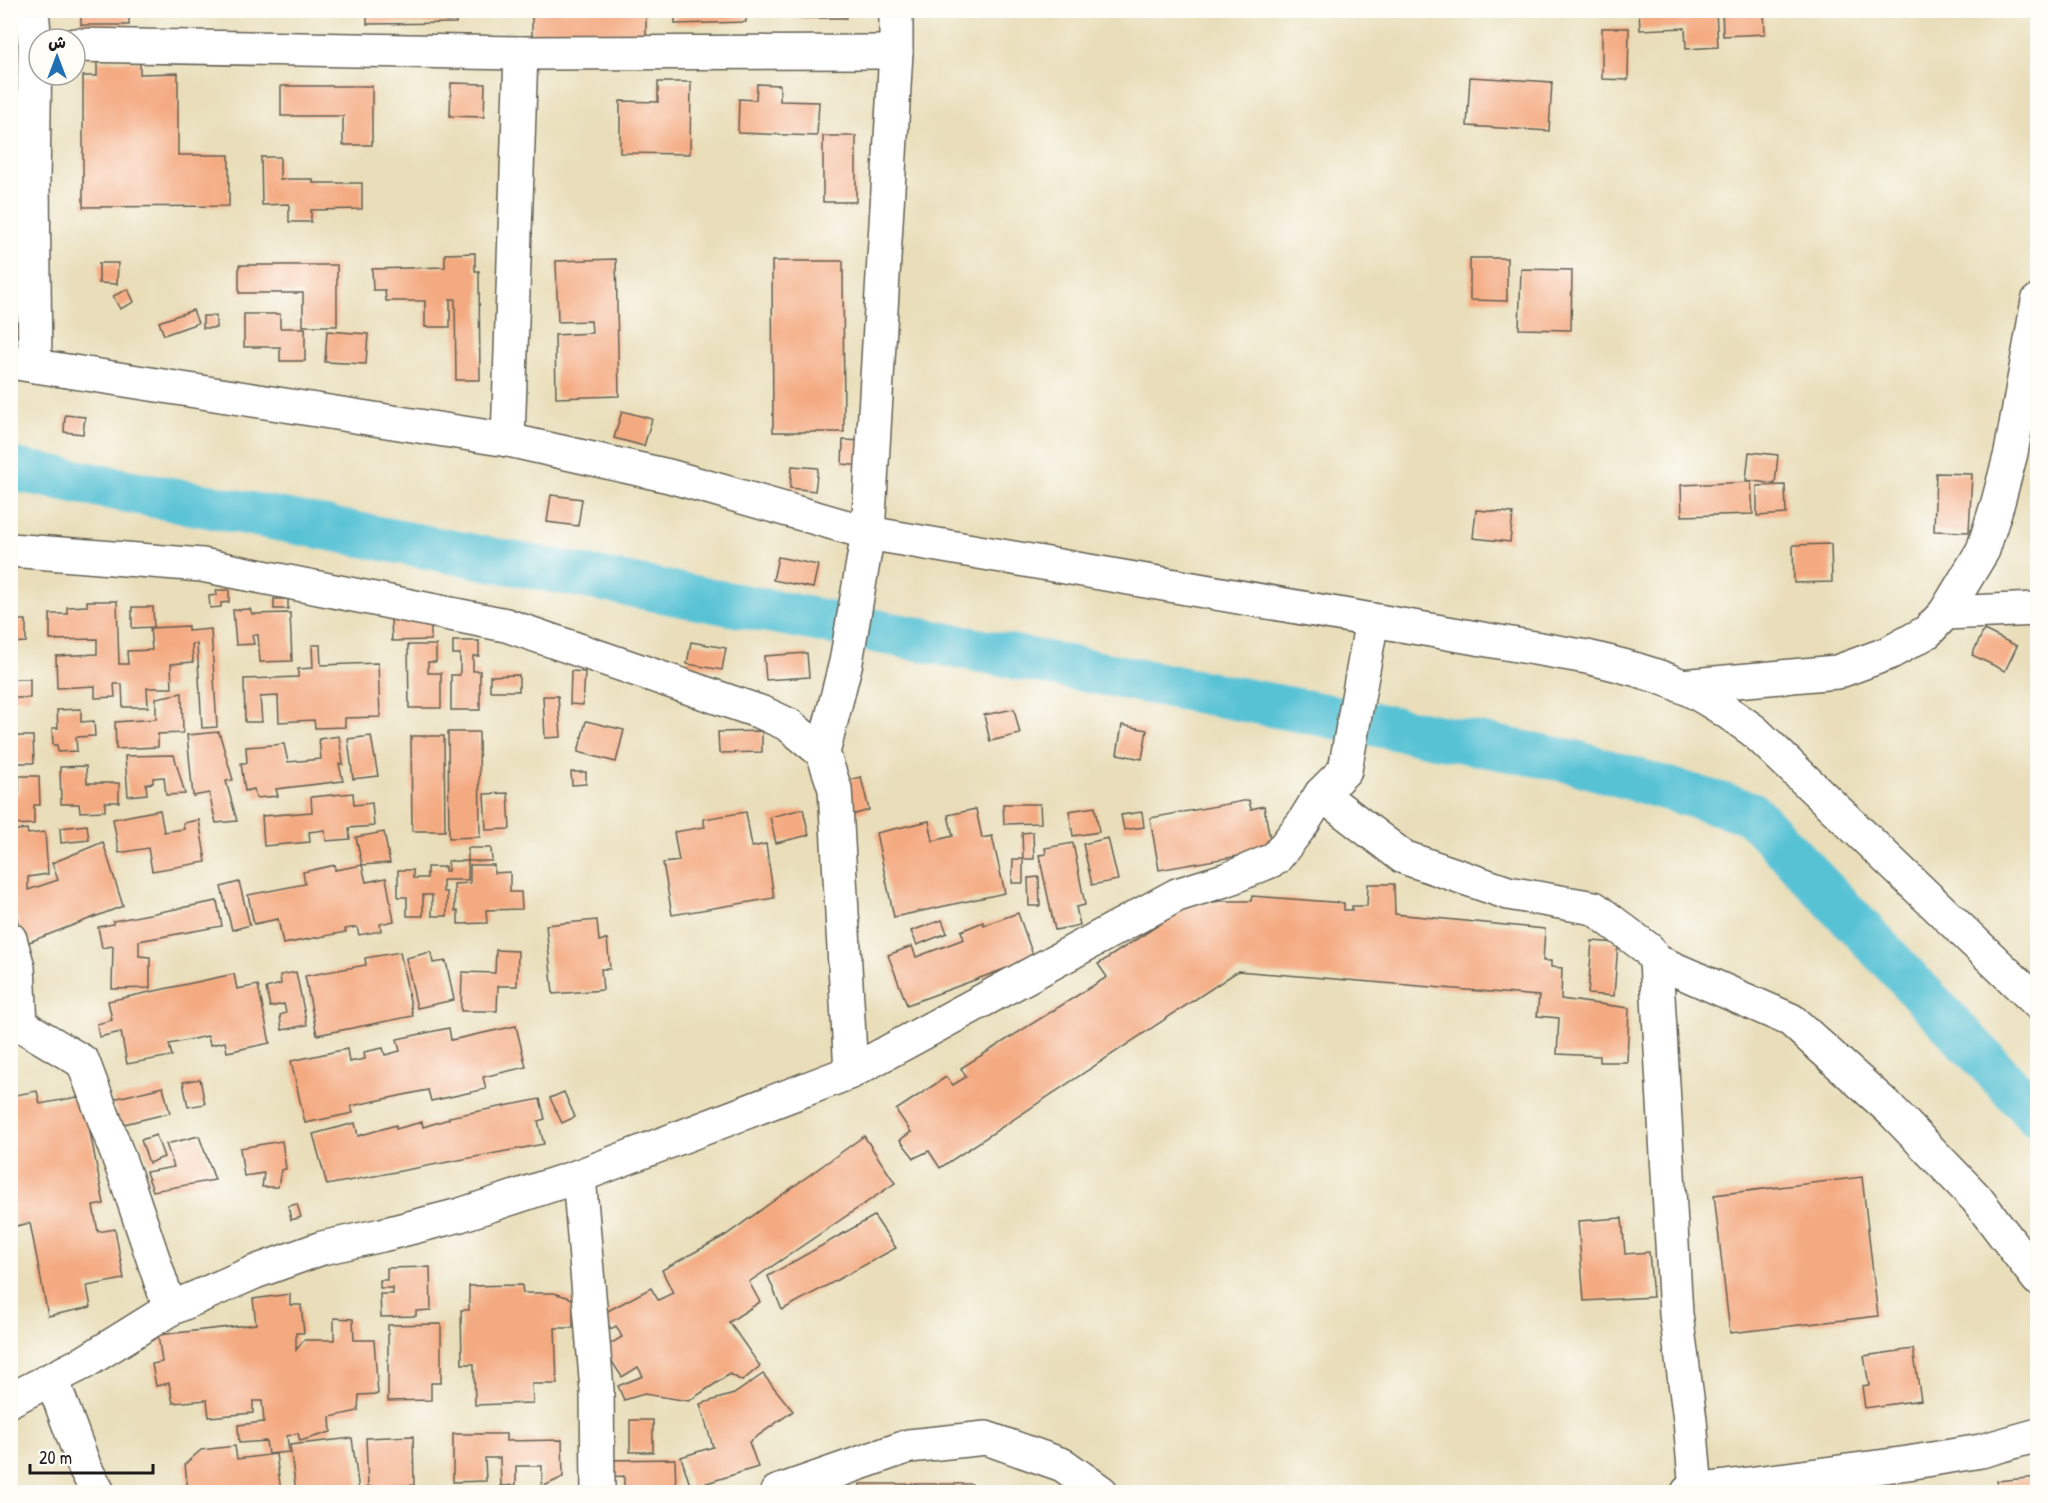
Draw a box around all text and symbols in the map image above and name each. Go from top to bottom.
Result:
north arrow [27,27,87,87]
text: ش [48,31,66,53]
scale bar [30,1437,153,1475]
text: 20 m [39,1445,72,1470]

